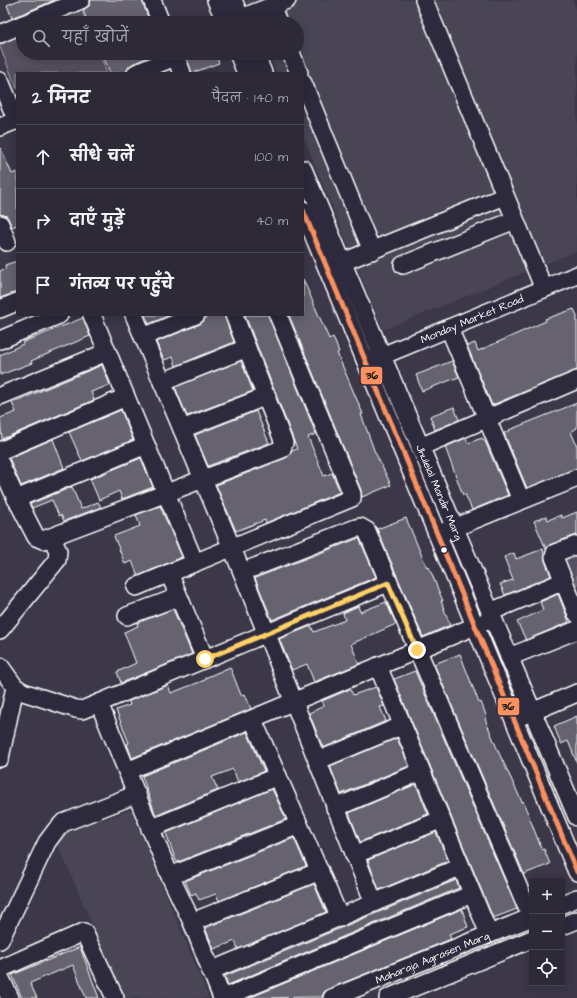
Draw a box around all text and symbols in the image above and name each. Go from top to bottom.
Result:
search box [16,16,304,60]
icon: search [30,27,52,49]
text: यहाँ खोजें [62,27,129,48]
text: 2 मिनट [32,86,90,110]
text: पैदल · 140 m [212,89,288,107]
icon: ahead [32,146,54,168]
text: सीधे चलें [70,146,134,167]
text: 100 m [255,148,288,166]
icon: right [32,210,54,232]
text: दाएँ मुड़ें [70,210,124,231]
text: 40 m [256,212,288,230]
icon: arrive [32,274,54,296]
text: गंतव्य पर पहुँचे [70,274,173,295]
street label: Monday Market Road [418,291,526,347]
line badge: 36 [360,366,383,385]
text: 36 [365,368,378,383]
street label: Jhulelal Mandir Marg [412,442,466,543]
unlabelled marker [439,545,449,555]
route end [408,641,426,659]
route start [196,650,214,668]
line badge: 36 [497,697,520,716]
text: 36 [501,699,514,714]
map controls [529,878,565,986]
button: + [529,878,565,914]
button: − [529,914,565,950]
street label: Maharaja Agrasen Marg [373,928,492,988]
button: locate [529,950,565,986]

